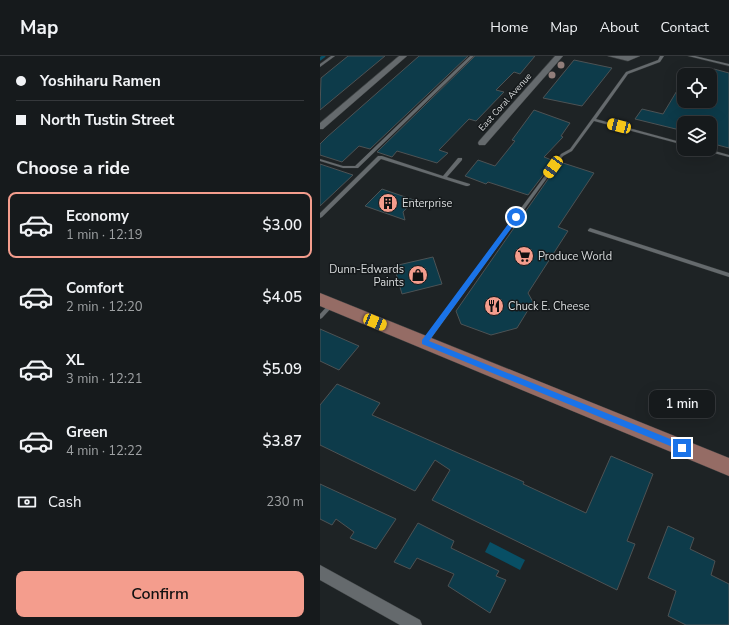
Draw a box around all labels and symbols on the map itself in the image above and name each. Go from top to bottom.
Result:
street label: East Coral Avenue [476,70,534,134]
car [606,117,632,135]
car [541,154,565,180]
building icon: Enterprise [377,192,399,214]
place label: Enterprise [402,196,452,211]
route start [507,208,525,226]
supermarket icon: Produce World [513,245,535,267]
place label: Produce World [538,249,612,264]
place label: Dunn-Edwards Paints [329,262,404,290]
shop icon: Dunn-Edwards Paints [407,264,429,286]
restaurant icon: Chuck E. Cheese [483,295,505,317]
place label: Chuck E. Cheese [508,299,590,314]
car [362,312,388,332]
callout: 1 min [649,390,715,418]
route end [673,439,691,457]

